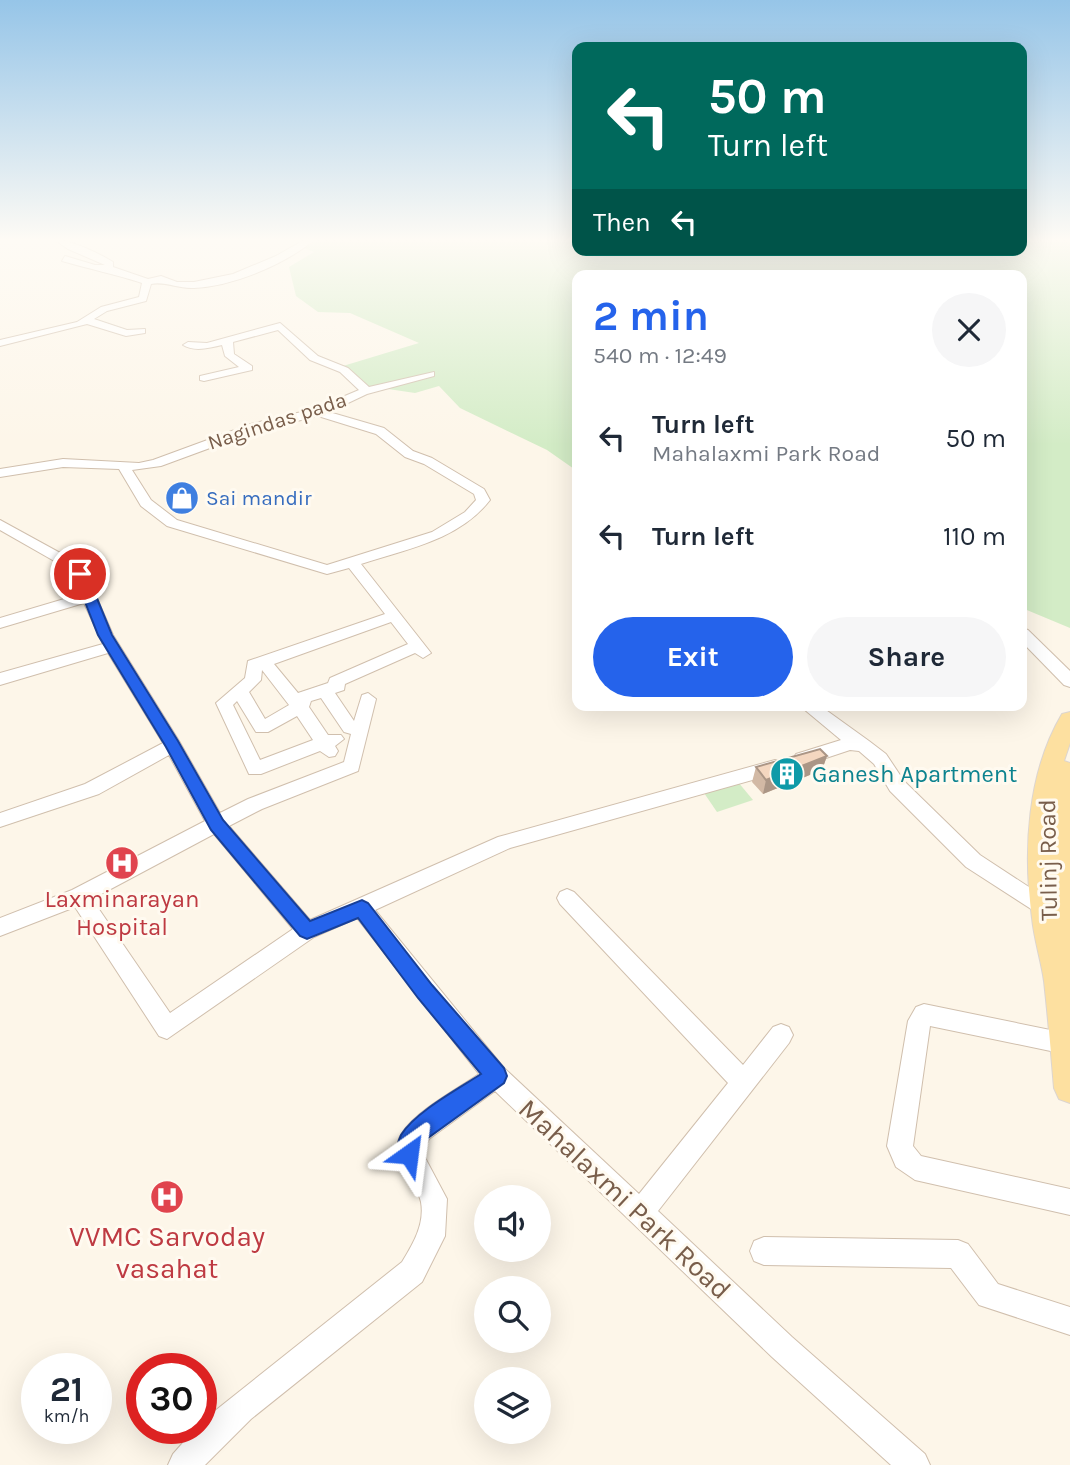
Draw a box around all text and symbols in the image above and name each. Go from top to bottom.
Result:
text: 50 m [708,68,826,125]
icon: left [593,70,684,161]
text: Turn left [708,127,828,164]
icon: left [665,203,703,241]
text: Then [593,207,651,238]
text: 2 min [593,291,709,341]
button: close [932,293,1006,367]
text: 540 m · 12:49 [593,342,727,369]
street label: Nagindas pada [205,387,349,455]
text: Turn left [652,409,754,440]
icon: left [593,419,631,457]
text: 50 m [945,423,1006,454]
text: Mahalaxmi Park Road [652,440,880,467]
shop icon: Sai mandir [163,479,201,517]
place label: Sai mandir [206,486,312,510]
icon: left [593,517,631,555]
text: Turn left [652,521,754,552]
text: 110 m [943,521,1006,552]
pin [50,544,110,604]
icon: arrive [61,555,99,593]
button: Exit [593,617,793,697]
button: Share [807,617,1006,697]
building icon: Ganesh Apartment [768,755,806,793]
place label: Ganesh Apartment [812,760,1017,788]
street label: Tulinj Road [1033,799,1063,921]
hospital icon: Laxminarayan Hospital [103,844,141,882]
place label: Laxminarayan Hospital [45,885,199,941]
street label: Mahalaxmi Park Road [512,1092,738,1306]
position arrow [372,1117,446,1191]
hospital icon: VVMC Sarvoday vasahat [148,1178,186,1216]
map controls [474,1185,551,1444]
button: sound [474,1185,551,1262]
place label: VVMC Sarvoday vasahat [69,1220,265,1285]
button: search [474,1276,551,1353]
speed limit sign: 30 [126,1353,217,1444]
button: layers [474,1367,551,1444]
text: 21 [50,1369,83,1410]
text: km/h [44,1405,89,1427]

